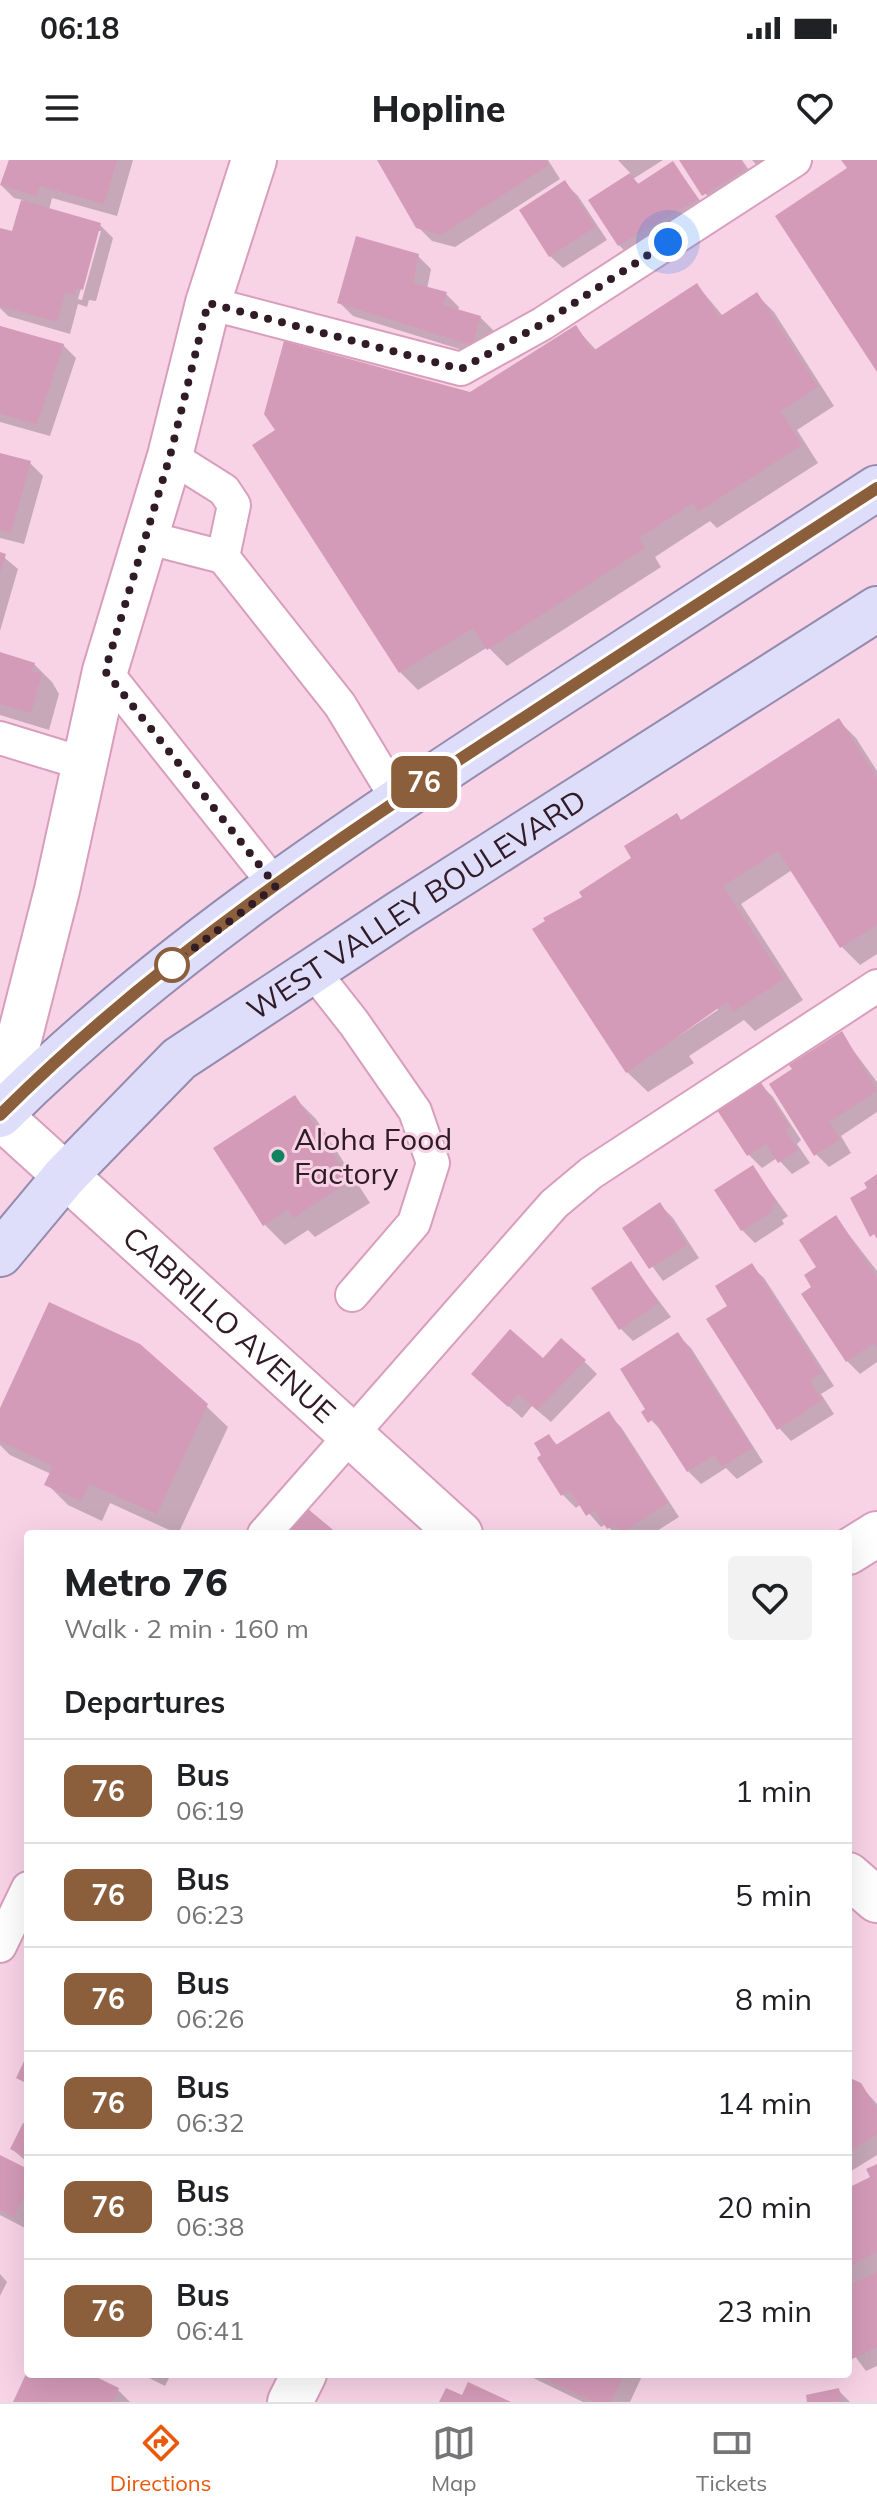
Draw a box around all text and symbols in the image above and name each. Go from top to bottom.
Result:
text: 06:18 [40,9,119,47]
icon: menu [40,86,84,130]
text: Hopline [371,86,506,131]
icon: heart [793,86,837,130]
your location [648,222,688,262]
line badge: 76 [388,756,460,808]
text: 76 [407,764,441,799]
street label: WEST VALLEY BOULEVARD [239,781,593,1028]
unlabelled marker [155,948,189,982]
place label: Aloha Food Factory [294,1120,452,1192]
marker: Aloha Food Factory [269,1147,287,1165]
street label: CABRILLO AVENUE [115,1218,344,1431]
button: heart [728,1556,812,1640]
text: Metro 76 [64,1558,228,1606]
text: Walk · 2 min · 160 m [64,1612,309,1645]
text: Departures [64,1683,225,1721]
text: Bus [176,1756,230,1794]
text: 1 min [735,1772,812,1810]
text: 76 [91,1773,125,1808]
text: 06:19 [176,1794,244,1827]
text: Bus [176,1860,230,1898]
text: 5 min [735,1876,812,1914]
text: 76 [91,1877,125,1912]
text: 06:23 [176,1898,244,1931]
text: Bus [176,1964,230,2002]
text: 8 min [735,1980,812,2018]
text: 76 [91,1981,125,2016]
text: 06:26 [176,2002,244,2035]
text: Bus [176,2068,230,2106]
text: 14 min [717,2084,812,2122]
text: 76 [91,2085,125,2120]
text: 06:32 [176,2106,244,2139]
text: Bus [176,2172,230,2210]
text: 20 min [717,2188,812,2226]
text: 76 [91,2189,125,2224]
text: 06:38 [176,2210,244,2243]
text: Bus [176,2276,230,2314]
text: 23 min [717,2292,812,2330]
text: 76 [91,2293,125,2328]
text: 06:41 [176,2314,244,2347]
tab: Directions [110,2421,212,2497]
tab: Map [431,2421,476,2497]
tab: Tickets [696,2421,767,2497]

